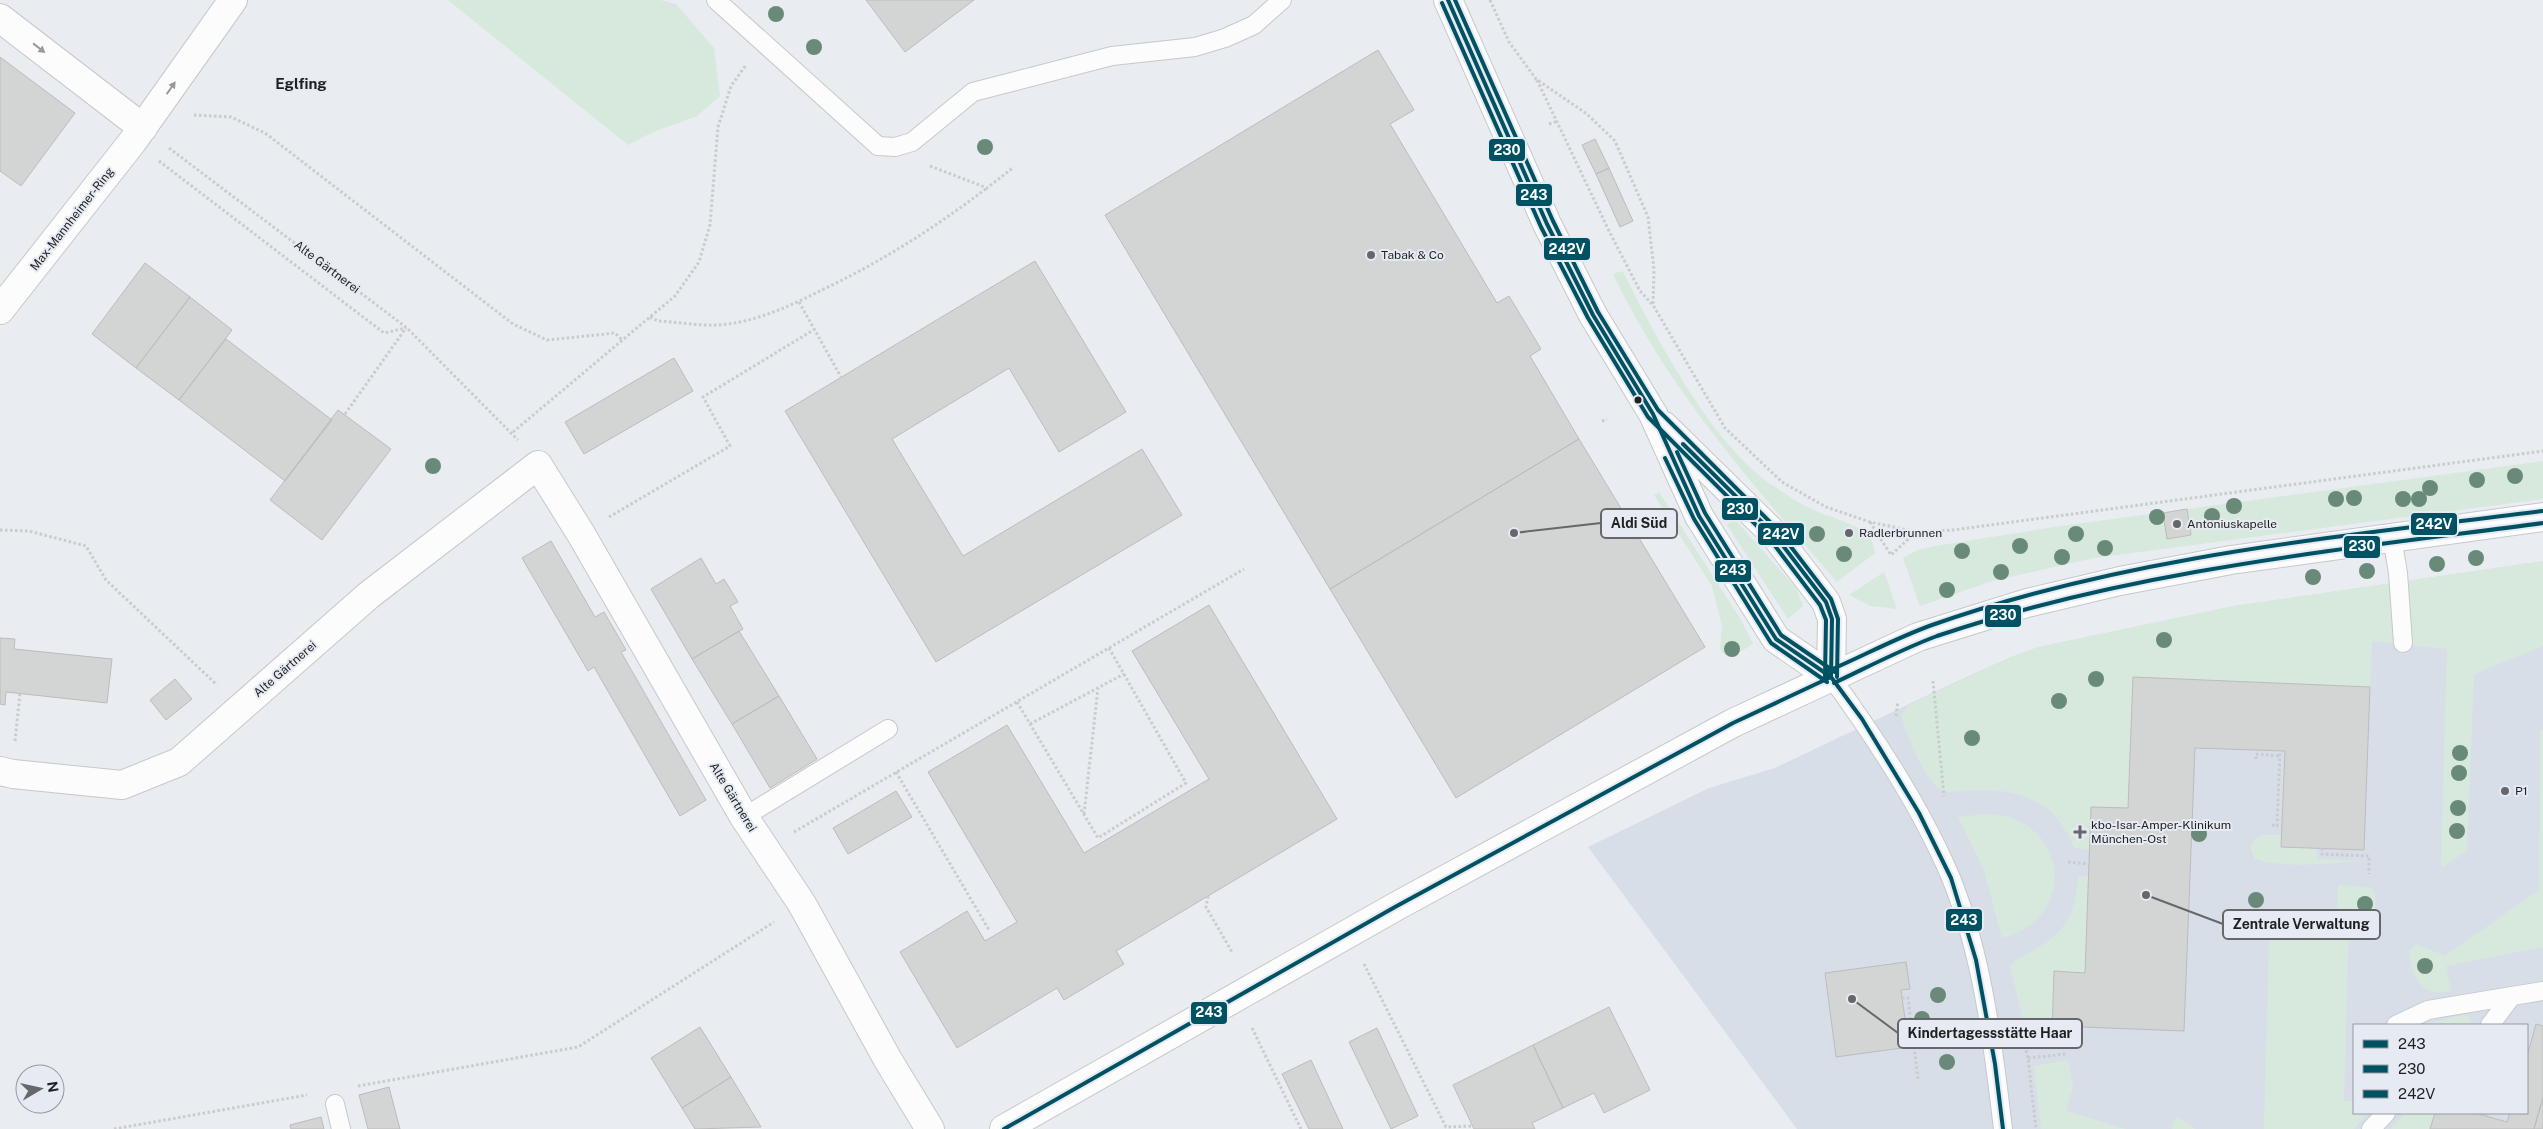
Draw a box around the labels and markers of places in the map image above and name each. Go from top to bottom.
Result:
place label: Tabak & Co [1381,248,1444,262]
marker: Tabak & Co [1365,249,1377,261]
unlabelled marker [1633,395,1643,405]
callout: Aldi Süd [1601,509,1677,538]
place label: Antoniuskapelle [2187,517,2277,531]
marker: Antoniuskapelle [2171,518,2183,530]
place label: Radlerbrunnen [1859,526,1942,540]
marker: Radlerbrunnen [1843,527,1855,539]
place label: P1 [2515,784,2528,798]
marker: P1 [2499,785,2511,797]
place label: kbo-Isar-Amper-Klinikum München-Ost [2091,818,2231,846]
marker: kbo-Isar-Amper-Klinikum München-Ost [2073,825,2087,839]
callout: Zentrale Verwaltung [2223,910,2380,939]
callout: Kindertagessstätte Haar [1898,1019,2082,1048]

